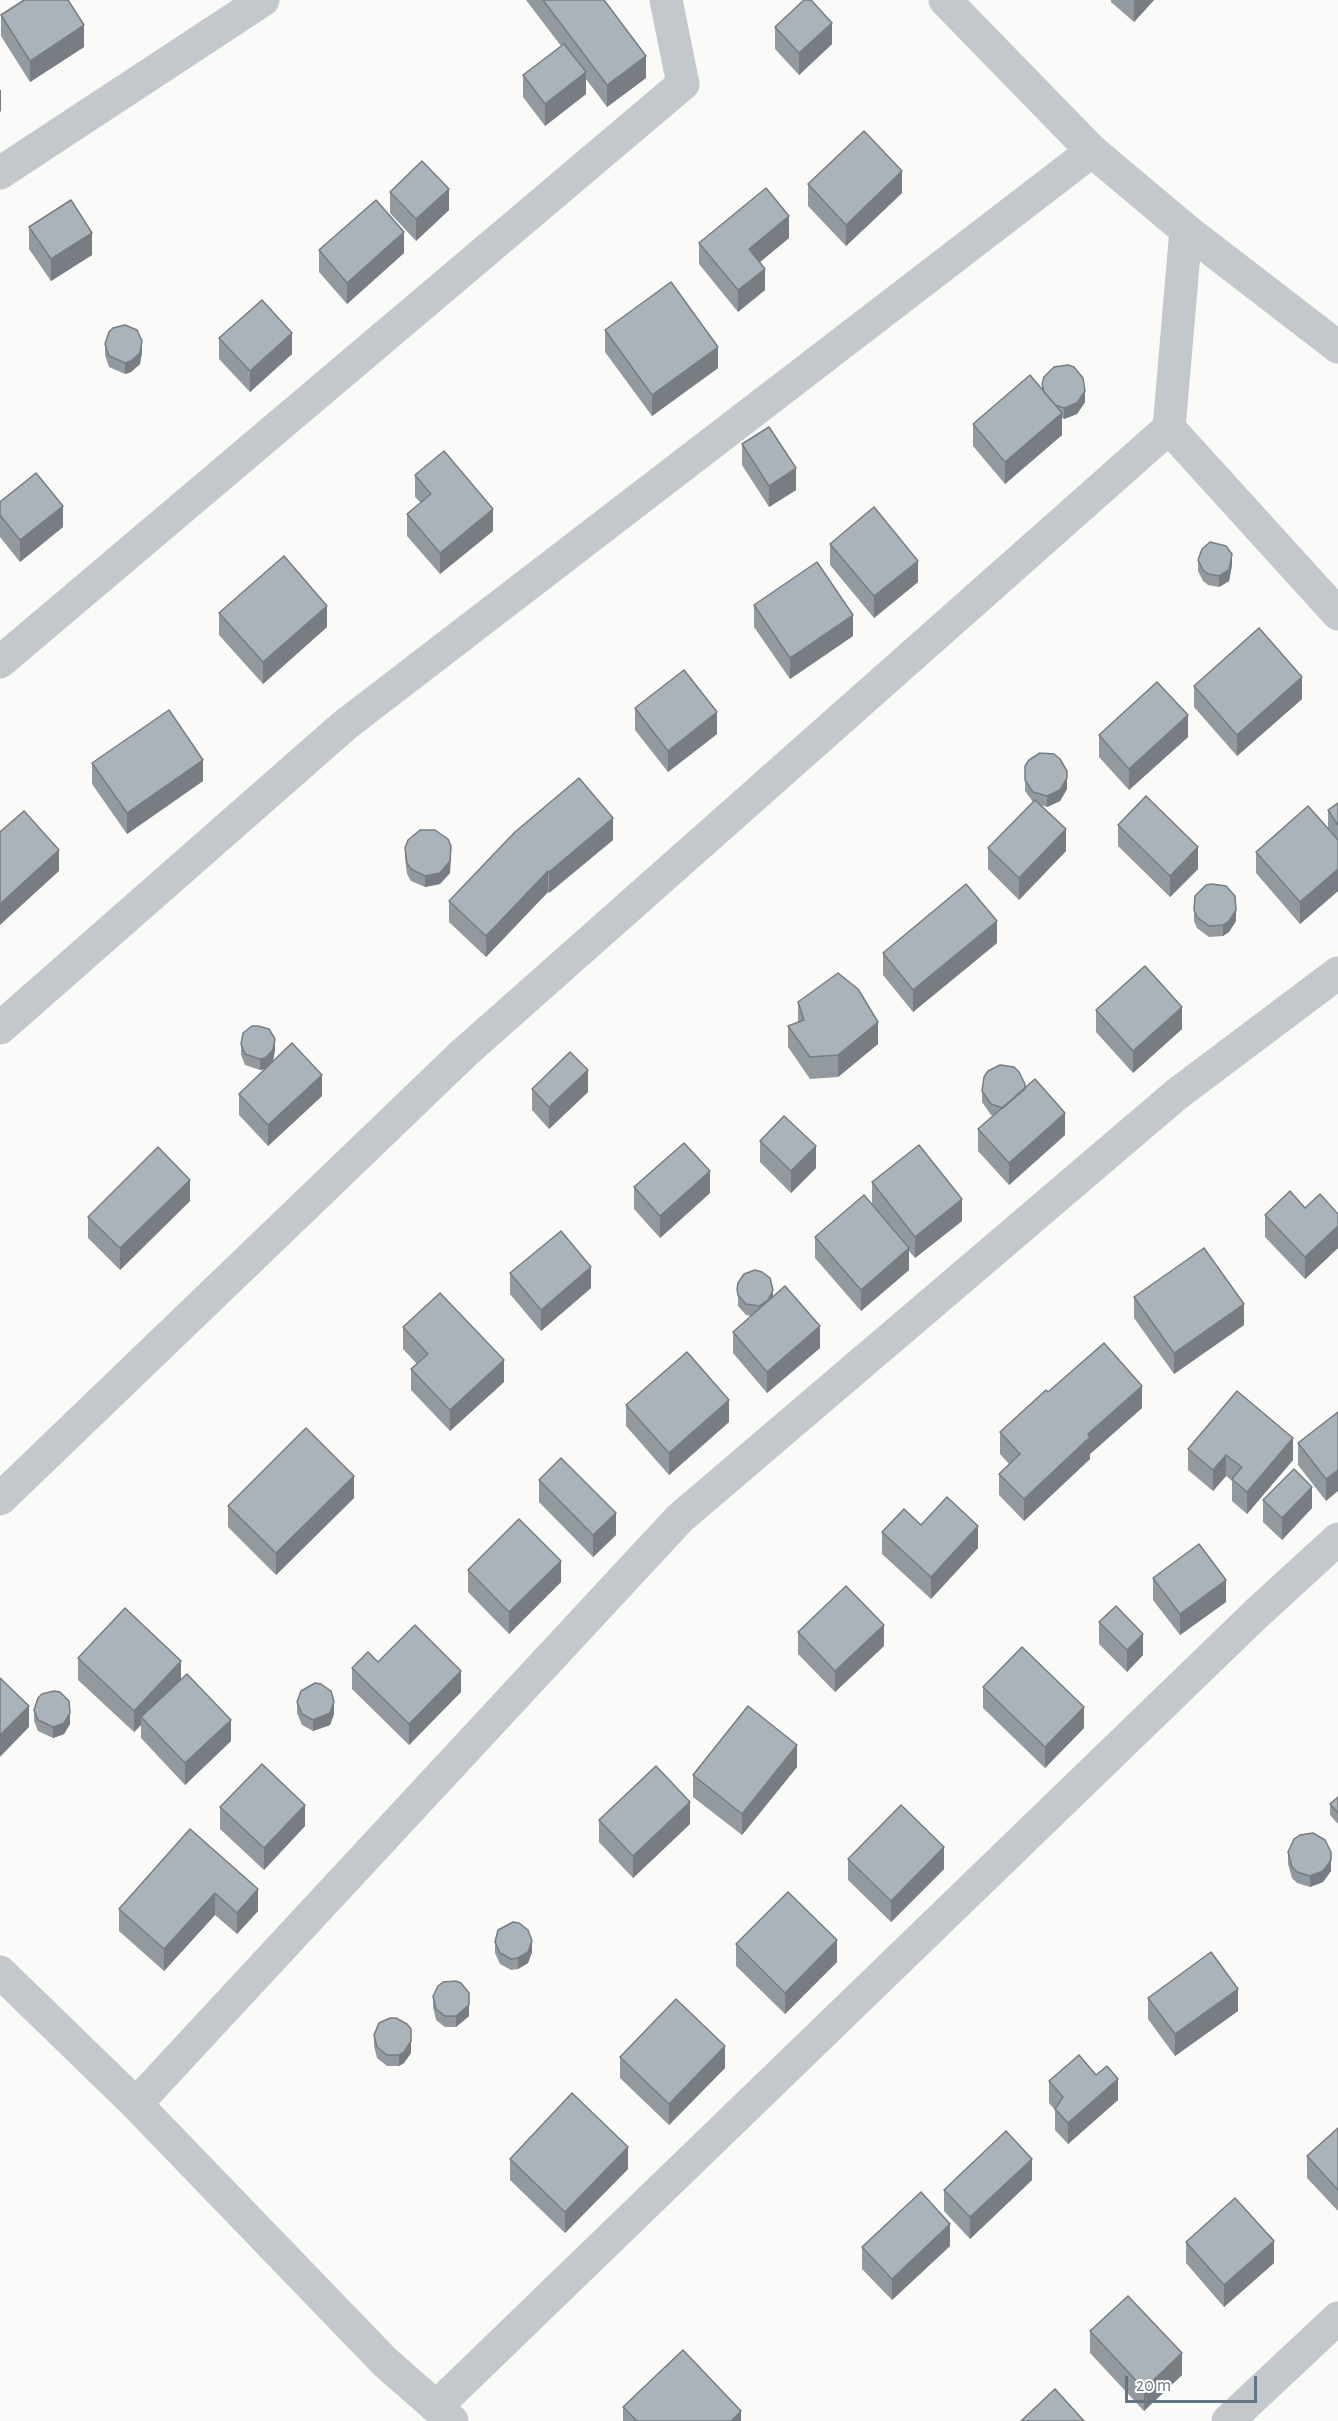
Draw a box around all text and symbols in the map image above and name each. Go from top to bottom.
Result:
scale bar [1128,2364,1260,2402]
text: 20 m [1136,2377,1171,2395]

